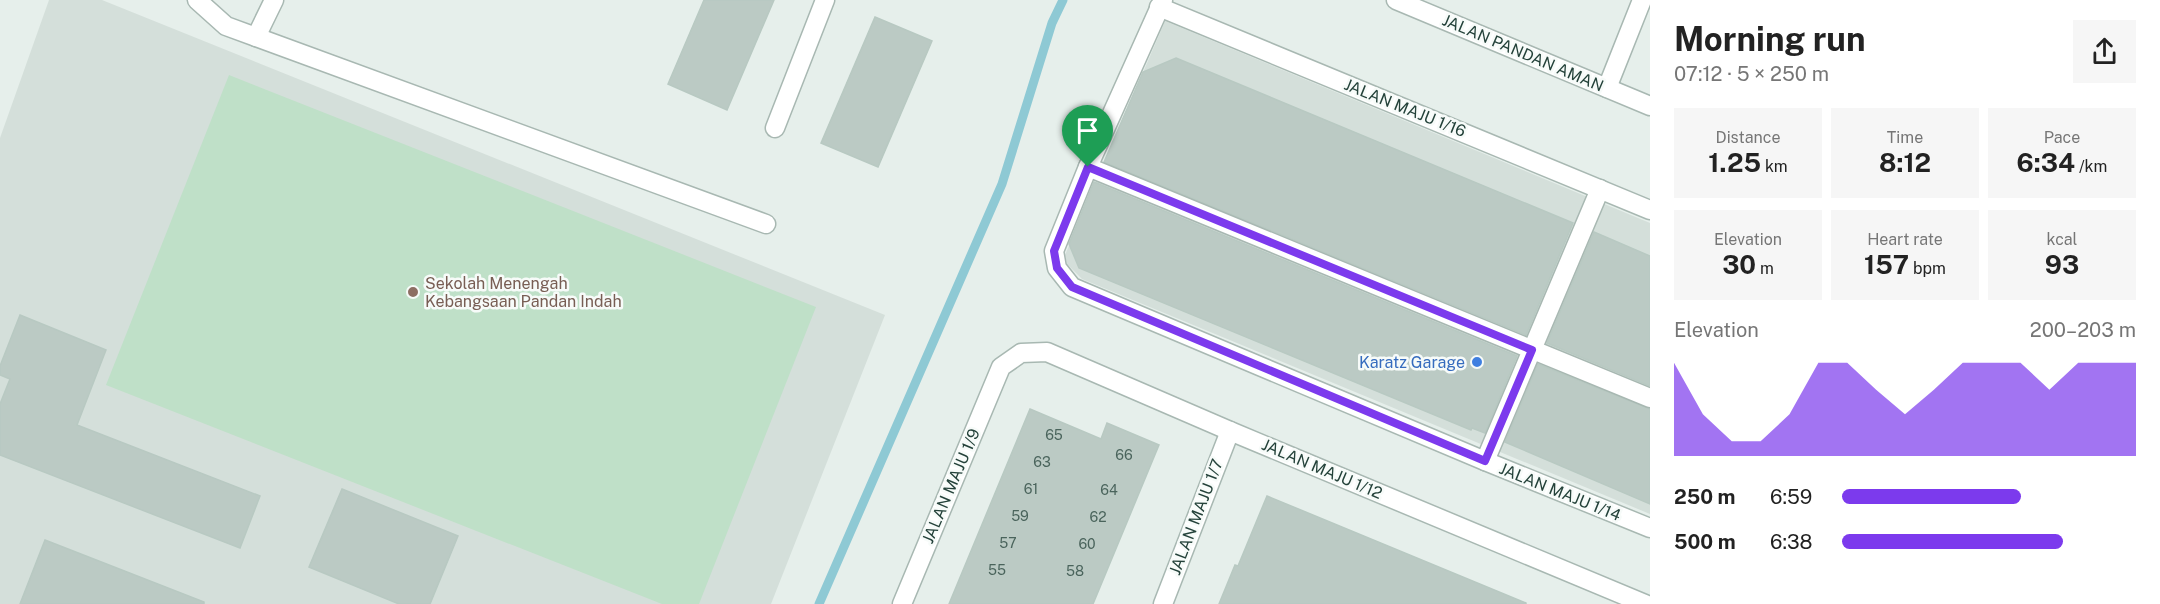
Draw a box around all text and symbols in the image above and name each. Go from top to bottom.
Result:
street label: JALAN PANDAN AMAN [1439,10,1607,96]
text: Morning run [1674,20,1866,58]
button: share [2073,20,2136,83]
text: 07:12 · 5 × 250 m [1674,62,1829,86]
street label: JALAN MAJU 1/16 [1341,75,1469,141]
pin [1062,105,1113,167]
icon: arrive [1071,114,1104,147]
text: Distance [1716,128,1780,147]
text: Time [1887,128,1923,147]
text: Pace [2044,128,2080,147]
text: 1.25 [1708,147,1761,178]
text: 8:12 [1879,147,1931,178]
text: 6:34 [2017,147,2075,178]
text: km [1761,157,1788,176]
text: /km [2075,157,2107,176]
text: Elevation [1714,230,1782,249]
text: Heart rate [1867,230,1943,249]
text: kcal [2047,230,2077,249]
text: 30 [1722,249,1756,280]
text: 157 [1864,249,1909,280]
text: 93 [2045,249,2079,280]
text: m [1756,259,1774,278]
text: bpm [1909,259,1946,278]
place label: Sekolah Menengah Kebangsaan Pandan Indah [425,274,622,311]
marker: Sekolah Menengah Kebangsaan Pandan Indah [406,285,420,299]
text: Elevation [1674,318,1759,342]
text: 200–203 m [2030,318,2136,342]
place label: Karatz Garage [1359,353,1465,372]
marker: Karatz Garage [1470,355,1484,369]
street label: JALAN MAJU 1/9 [918,426,984,546]
house number: 65 [1045,427,1063,443]
street label: JALAN MAJU 1/12 [1259,435,1385,503]
house number: 66 [1115,447,1133,463]
house number: 63 [1033,454,1051,470]
street label: JALAN MAJU 1/7 [1165,456,1227,578]
street label: JALAN MAJU 1/14 [1496,459,1624,525]
house number: 61 [1024,481,1038,497]
house number: 64 [1100,482,1118,498]
text: 250 m [1674,485,1736,509]
text: 6:59 [1770,485,1812,509]
house number: 59 [1011,508,1029,524]
house number: 62 [1089,509,1107,525]
text: 500 m [1674,530,1736,554]
text: 6:38 [1770,530,1812,554]
house number: 57 [999,535,1017,551]
house number: 60 [1078,536,1096,552]
house number: 55 [988,562,1006,578]
house number: 58 [1066,563,1084,579]

